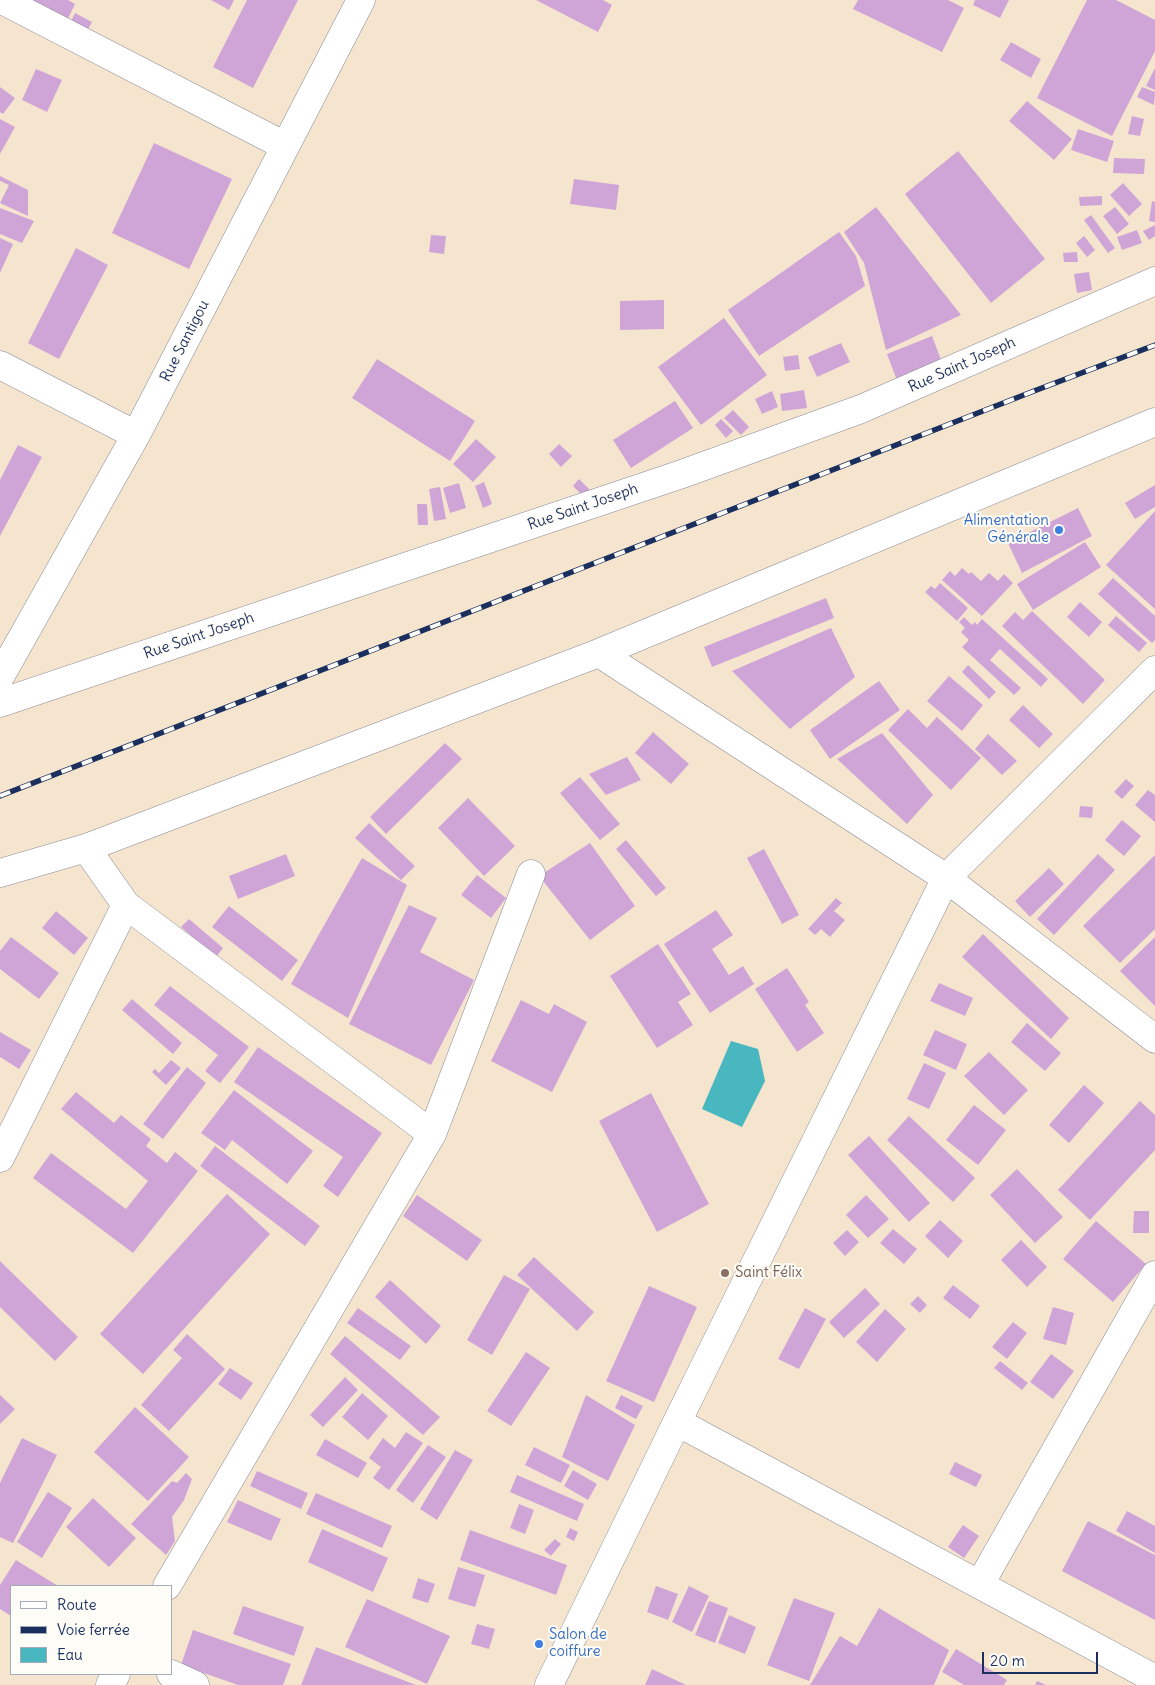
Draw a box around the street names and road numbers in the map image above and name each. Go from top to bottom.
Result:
street label: Rue Santigou [157,297,213,385]
street label: Rue Saint Joseph [906,333,1018,397]
street label: Rue Saint Joseph [526,480,640,534]
street label: Rue Saint Joseph [142,609,256,663]

